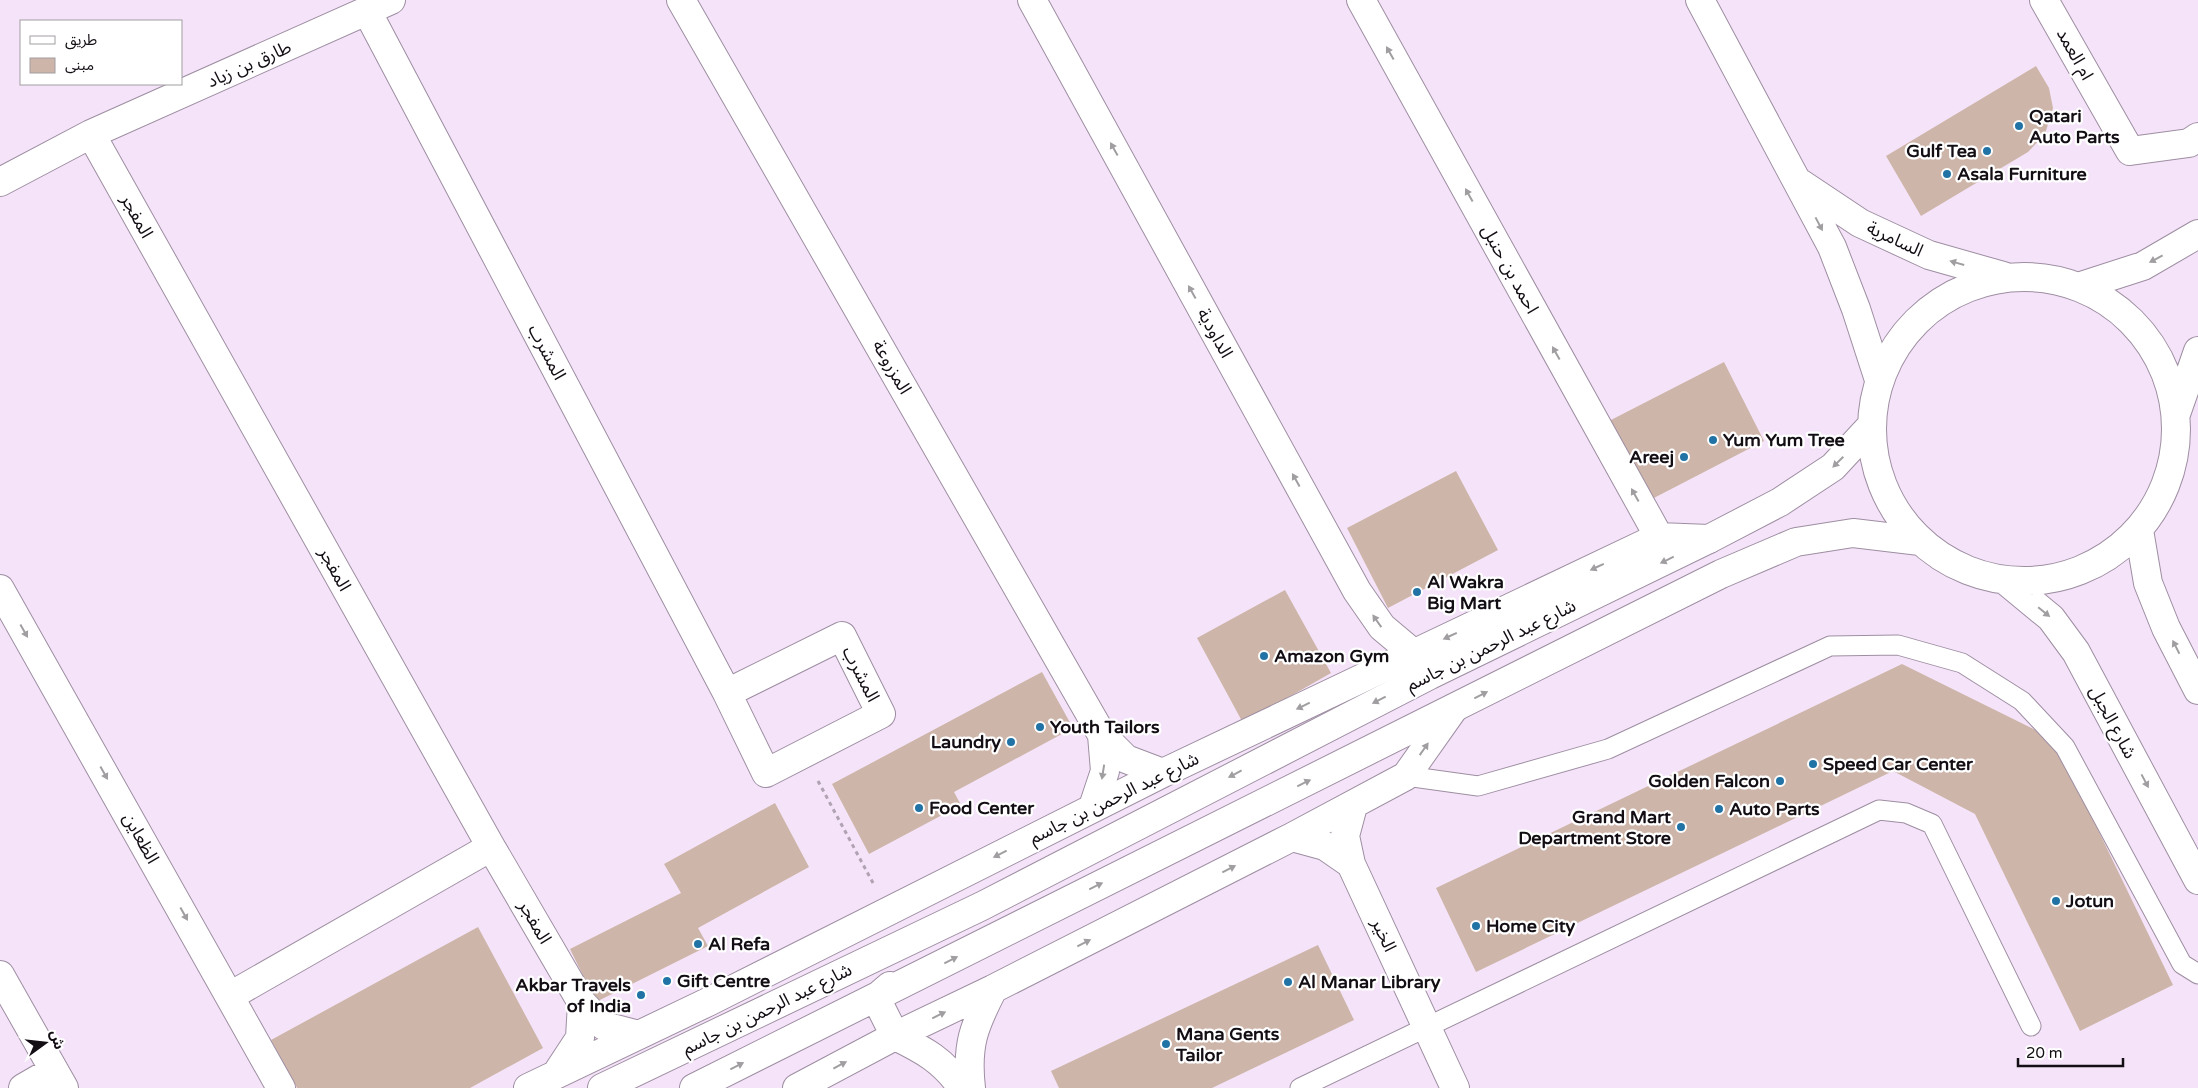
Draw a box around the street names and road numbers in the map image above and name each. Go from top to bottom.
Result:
street label: ام العمد [2049,24,2098,85]
street label: طارق بن زياد [203,36,295,92]
street label: المفجر [116,189,158,242]
street label: السامرية [1863,216,1927,262]
street label: احمد بن حنبل [1477,221,1543,317]
street label: الداودية [1192,304,1238,362]
street label: المشرب [523,320,571,384]
street label: المزروعة [868,336,916,398]
street label: المفجر [314,542,356,595]
street label: شارع عبد الرحمن بن جاسم [1403,594,1581,698]
street label: المشرب [838,642,884,706]
street label: شارع الجبل [2082,682,2141,764]
street label: شارع عبد الرحمن بن جاسم [1026,747,1204,851]
street label: الظعاين [118,809,164,867]
street label: المفجر [513,895,556,948]
street label: الخير [1366,914,1401,955]
street label: شارع عبد الرحمن بن جاسم [679,958,857,1062]

